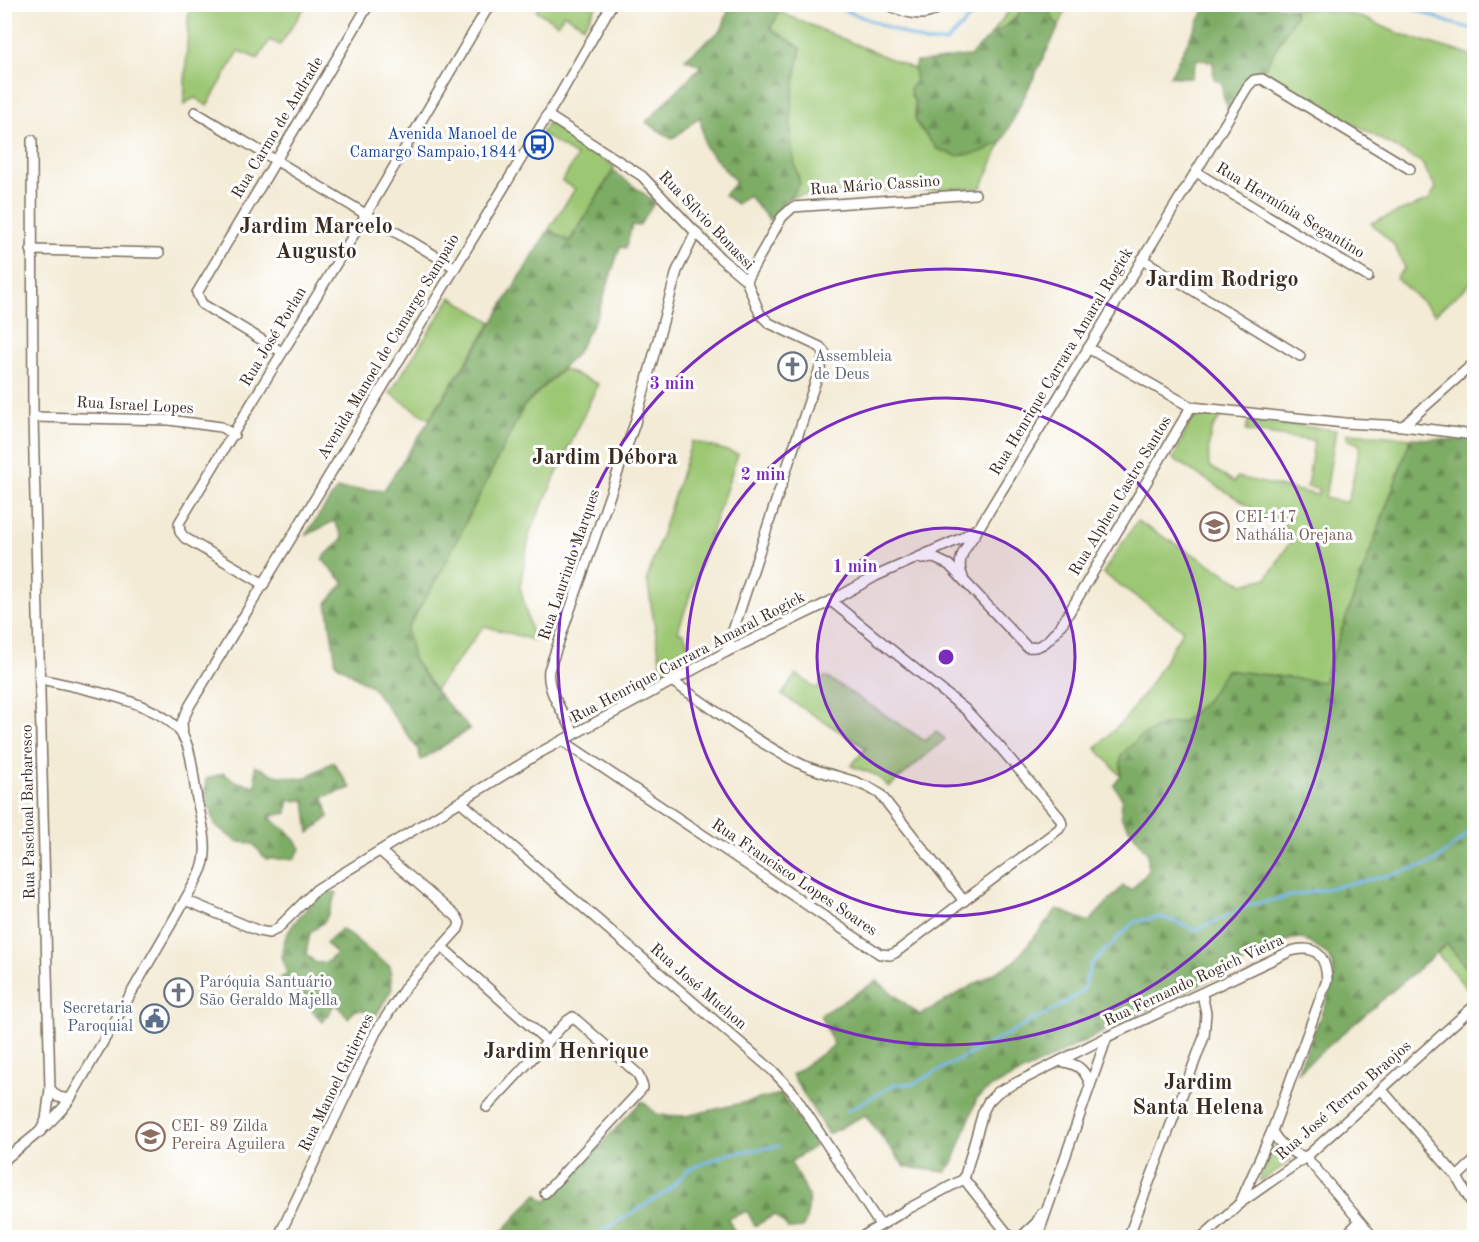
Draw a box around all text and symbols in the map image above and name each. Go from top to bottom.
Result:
street label: Rua Carmo de Andrade [229,54,327,202]
place label: Avenida Manoel de Camargo Sampaio,1844 [350,127,517,161]
bus stop icon: Avenida Manoel de Camargo Sampaio,1844 [522,128,554,160]
street label: Rua Hermínia Segantino [1213,160,1367,262]
street label: Rua Sílvio Bonassi [655,169,757,273]
street label: Rua Mário Cassino [809,173,941,199]
district label: Jardim Marcelo Augusto [239,216,393,263]
street label: Avenida Manoel de Camargo Sampaio [315,231,463,463]
street label: Rua Henrique Carrara Amaral Rogick [988,245,1136,479]
district label: Jardim Rodrigo [1145,269,1299,291]
street label: Rua José Porlan [238,284,310,390]
place label: Assembleia de Deus [814,349,892,383]
church icon: Assembleia de Deus [777,350,809,382]
text: 3 min [649,375,695,393]
street label: Rua Israel Lopes [76,395,194,417]
street label: Rua Alpheu Castro Santos [1067,413,1175,579]
district label: Jardim Débora [532,447,678,469]
text: 2 min [740,466,786,484]
street label: Rua Laurindo Marques [537,487,603,643]
place label: CEI-117 Nathália Orejana [1235,510,1353,544]
school or university icon: CEI-117 Nathália Orejana [1198,511,1230,543]
text: 1 min [832,558,878,576]
street label: Rua Henrique Carrara Amaral Rogick [568,589,808,727]
centre of rings [936,647,956,667]
street label: Rua Paschoal Barbaresco [19,724,39,900]
street label: Rua Francisco Lopes Soares [708,816,880,940]
street label: Rua Fernando Rogich Vieira [1102,932,1287,1030]
street label: Rua José Muchon [647,941,750,1033]
place label: Paróquia Santuário São Geraldo Majella [199,975,338,1009]
church icon: Paróquia Santuário São Geraldo Majella [162,976,194,1008]
place label: Secretaria Paroquial [63,1001,133,1035]
public building icon: Secretaria Paroquial [138,1002,170,1034]
street label: Rua Manoel Gutierres [297,1011,377,1154]
street label: Rua José Terron Braojos [1273,1038,1415,1164]
district label: Jardim Henrique [483,1041,649,1063]
district label: Jardim Santa Helena [1132,1072,1264,1119]
place label: CEI- 89 Zilda Pereira Aguilera [171,1119,286,1153]
school or university icon: CEI- 89 Zilda Pereira Aguilera [134,1120,166,1152]

